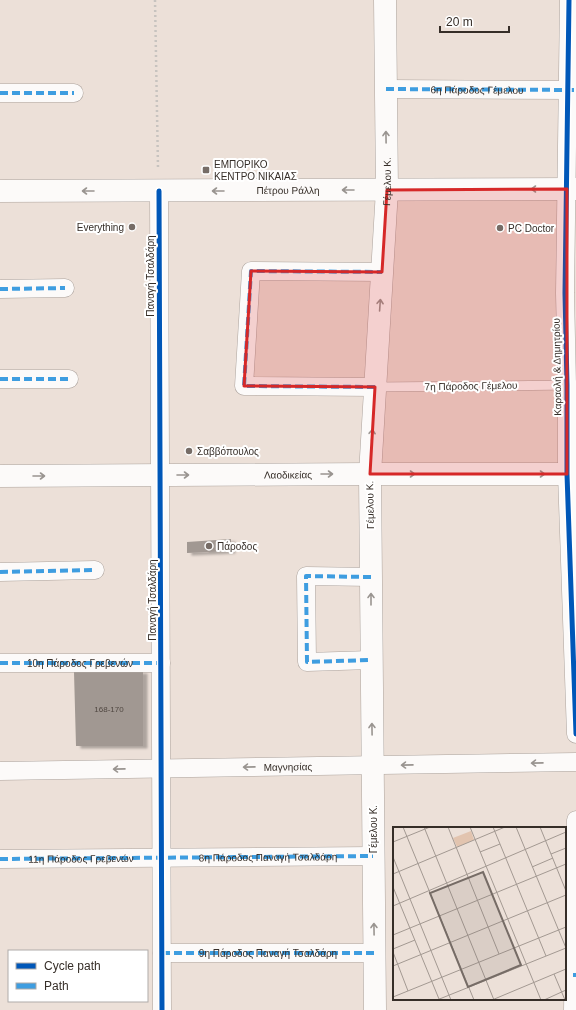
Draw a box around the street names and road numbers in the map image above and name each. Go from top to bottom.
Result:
street label: 6η Πάροδος Γέμελου [430,84,524,95]
street label: Γέμελου Κ. [381,157,393,206]
street label: Πέτρου Ράλλη [256,184,320,196]
street label: Παναγή Τσαλδάρη [145,235,156,317]
street label: Καραολή & Δημητρίου [551,318,563,416]
street label: 7η Πάροδος Γέμελου [424,380,518,392]
street label: Λαοδικείας [264,469,312,480]
street label: Γέμελου Κ. [364,481,376,529]
street label: Παναγή Τσαλδάρη [147,559,158,641]
street label: 10η Πάροδος Γρεβενών [27,658,133,669]
street label: Μαγνησίας [264,761,313,772]
street label: Γέμελου Κ. [368,805,379,853]
street label: 8η Πάροδος Παναγή Τσαλδάρη [199,851,337,863]
street label: 11η Πάροδος Γρεβενών [28,852,134,864]
street label: 9η Πάροδος Παναγή Τσαλδάρη [199,948,337,959]

